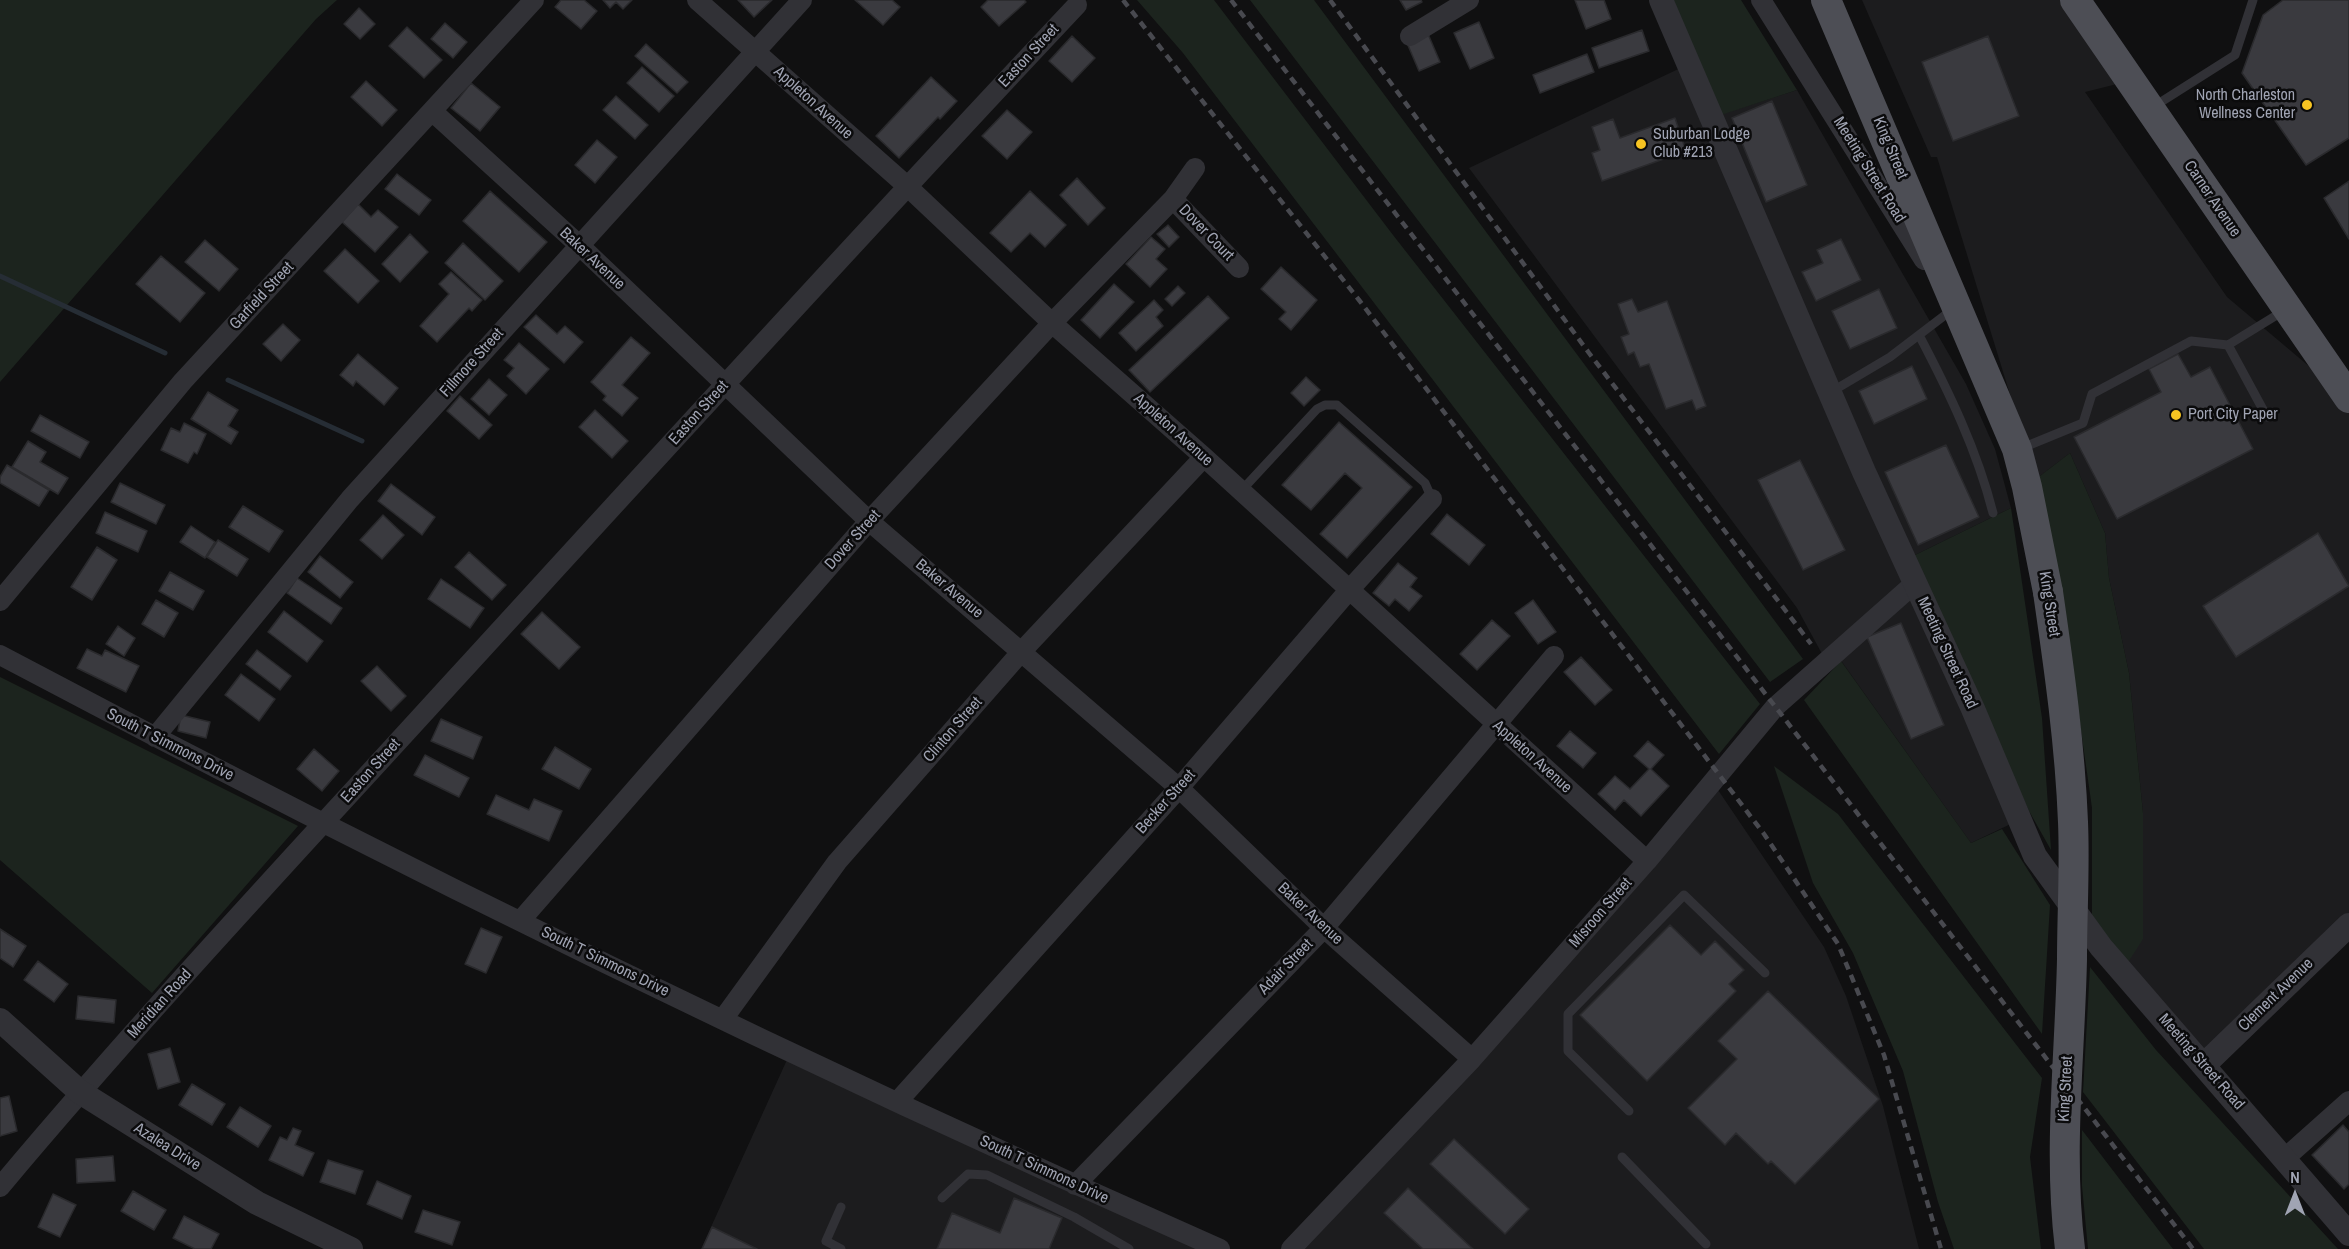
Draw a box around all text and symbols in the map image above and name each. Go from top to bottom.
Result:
street label: Easton Street [995,20,1063,92]
street label: Appleton Avenue [770,63,856,143]
place label: North Charleston Wellness Center [2196,86,2295,124]
marker: North Charleston Wellness Center [2300,98,2314,112]
street label: Meeting Street Road [1829,114,1909,226]
street label: King Street [1868,114,1912,182]
place label: Suburban Lodge Club #213 [1653,125,1750,163]
marker: Suburban Lodge Club #213 [1634,137,1648,151]
street label: Carner Avenue [2179,157,2245,241]
street label: Dover Court [1175,201,1237,265]
street label: Baker Avenue [555,224,629,294]
street label: Garfield Street [226,258,298,334]
street label: Fillmore Street [436,325,508,401]
street label: Easton Street [665,377,733,449]
street label: Appleton Avenue [1130,390,1216,470]
place label: Port City Paper [2188,405,2278,425]
marker: Port City Paper [2169,408,2183,422]
street label: Dover Street [821,506,885,574]
street label: Baker Avenue [911,555,987,623]
street label: King Street [2034,570,2064,638]
street label: Meeting Street Road [1913,594,1981,712]
street label: Clinton Street [919,693,987,767]
street label: South T Simmons Drive [103,705,237,785]
street label: Appleton Avenue [1489,717,1575,797]
street label: Easton Street [337,735,405,807]
street label: Becker Street [1132,766,1200,838]
street label: Misroon Street [1566,874,1636,952]
street label: Baker Avenue [1273,879,1347,949]
street label: South T Simmons Drive [538,923,672,1001]
street label: Adair Street [1255,935,1317,999]
street label: Clement Avenue [2235,954,2317,1036]
street label: Meridian Road [124,965,196,1043]
street label: Meeting Street Road [2154,1010,2248,1114]
street label: King Street [2055,1056,2077,1122]
street label: Azalea Drive [130,1119,204,1175]
street label: South T Simmons Drive [977,1132,1111,1208]
north arrow [2265,1165,2325,1225]
text: N [2290,1166,2300,1188]

